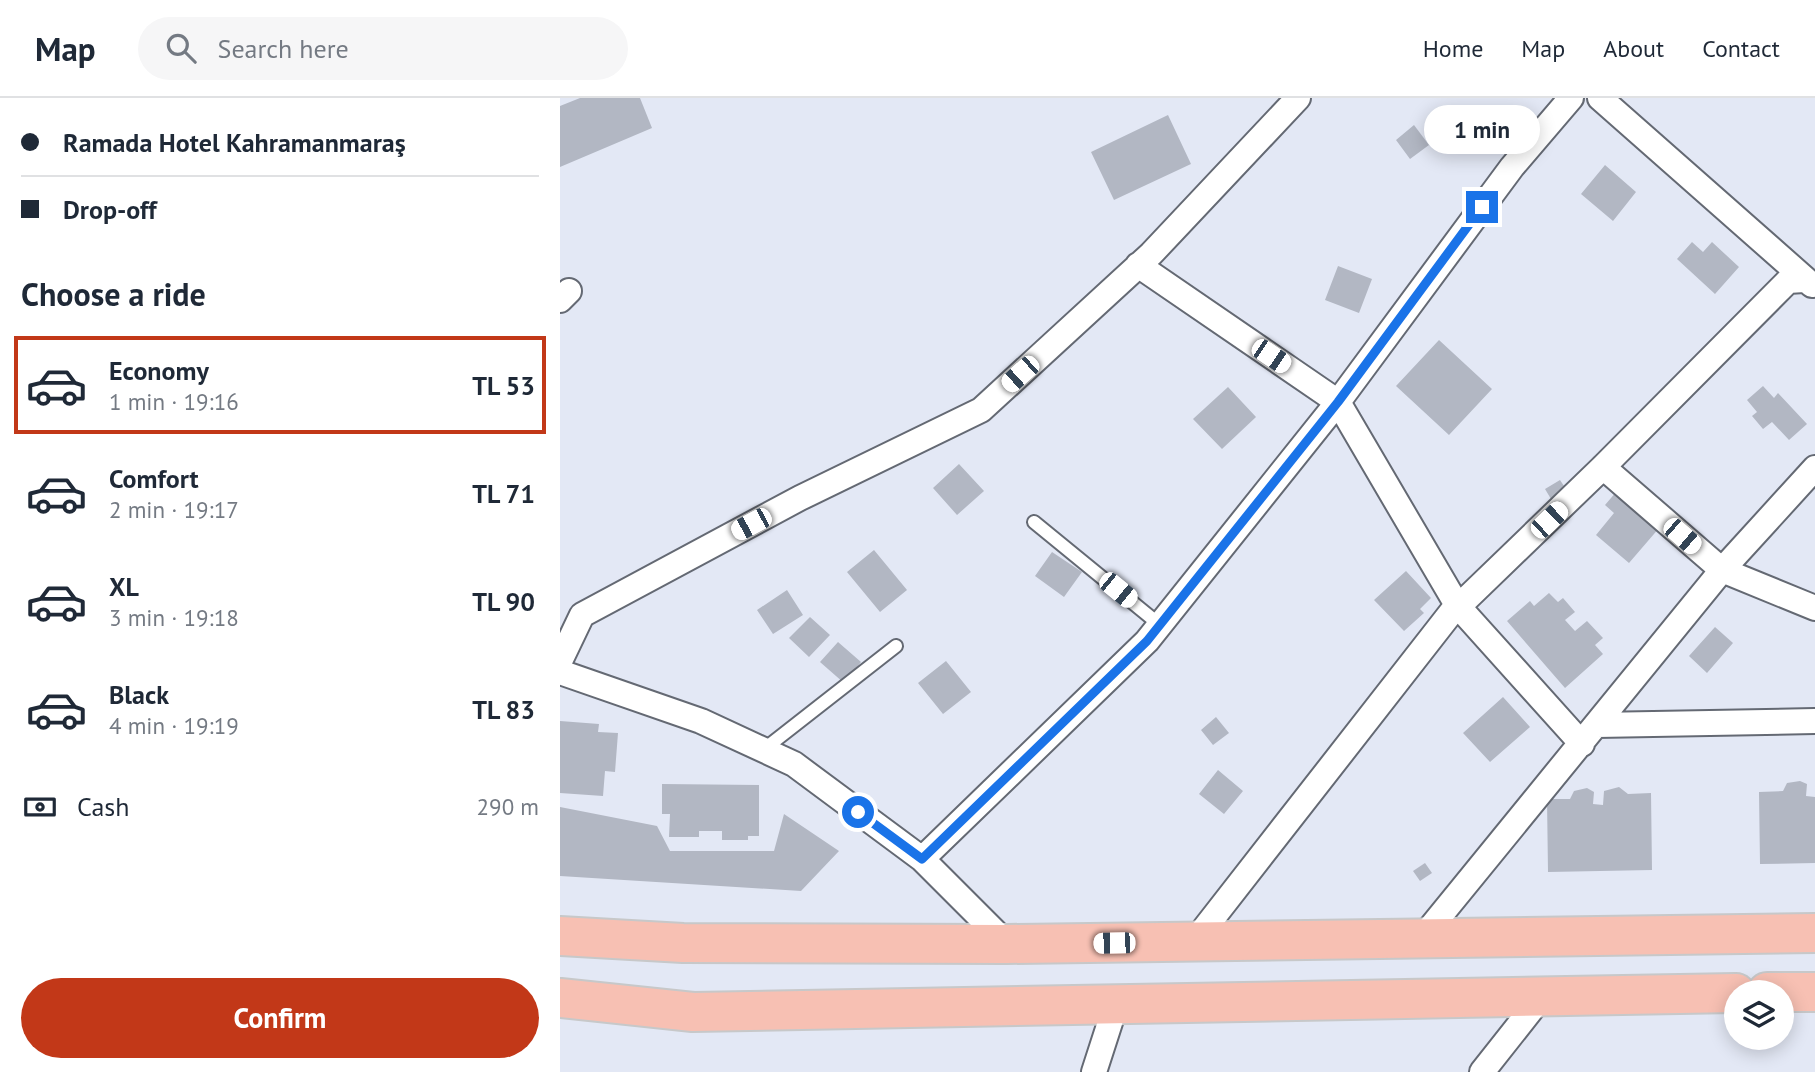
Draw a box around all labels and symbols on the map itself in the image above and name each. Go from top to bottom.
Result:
callout: 1 min [1424,105,1540,154]
route end [1466,191,1498,223]
car [1248,336,1295,376]
car [998,352,1043,396]
car [1527,498,1572,542]
car [728,505,775,543]
car [1660,514,1705,558]
car [1096,569,1141,611]
route start [842,796,874,828]
car [1093,932,1136,954]

